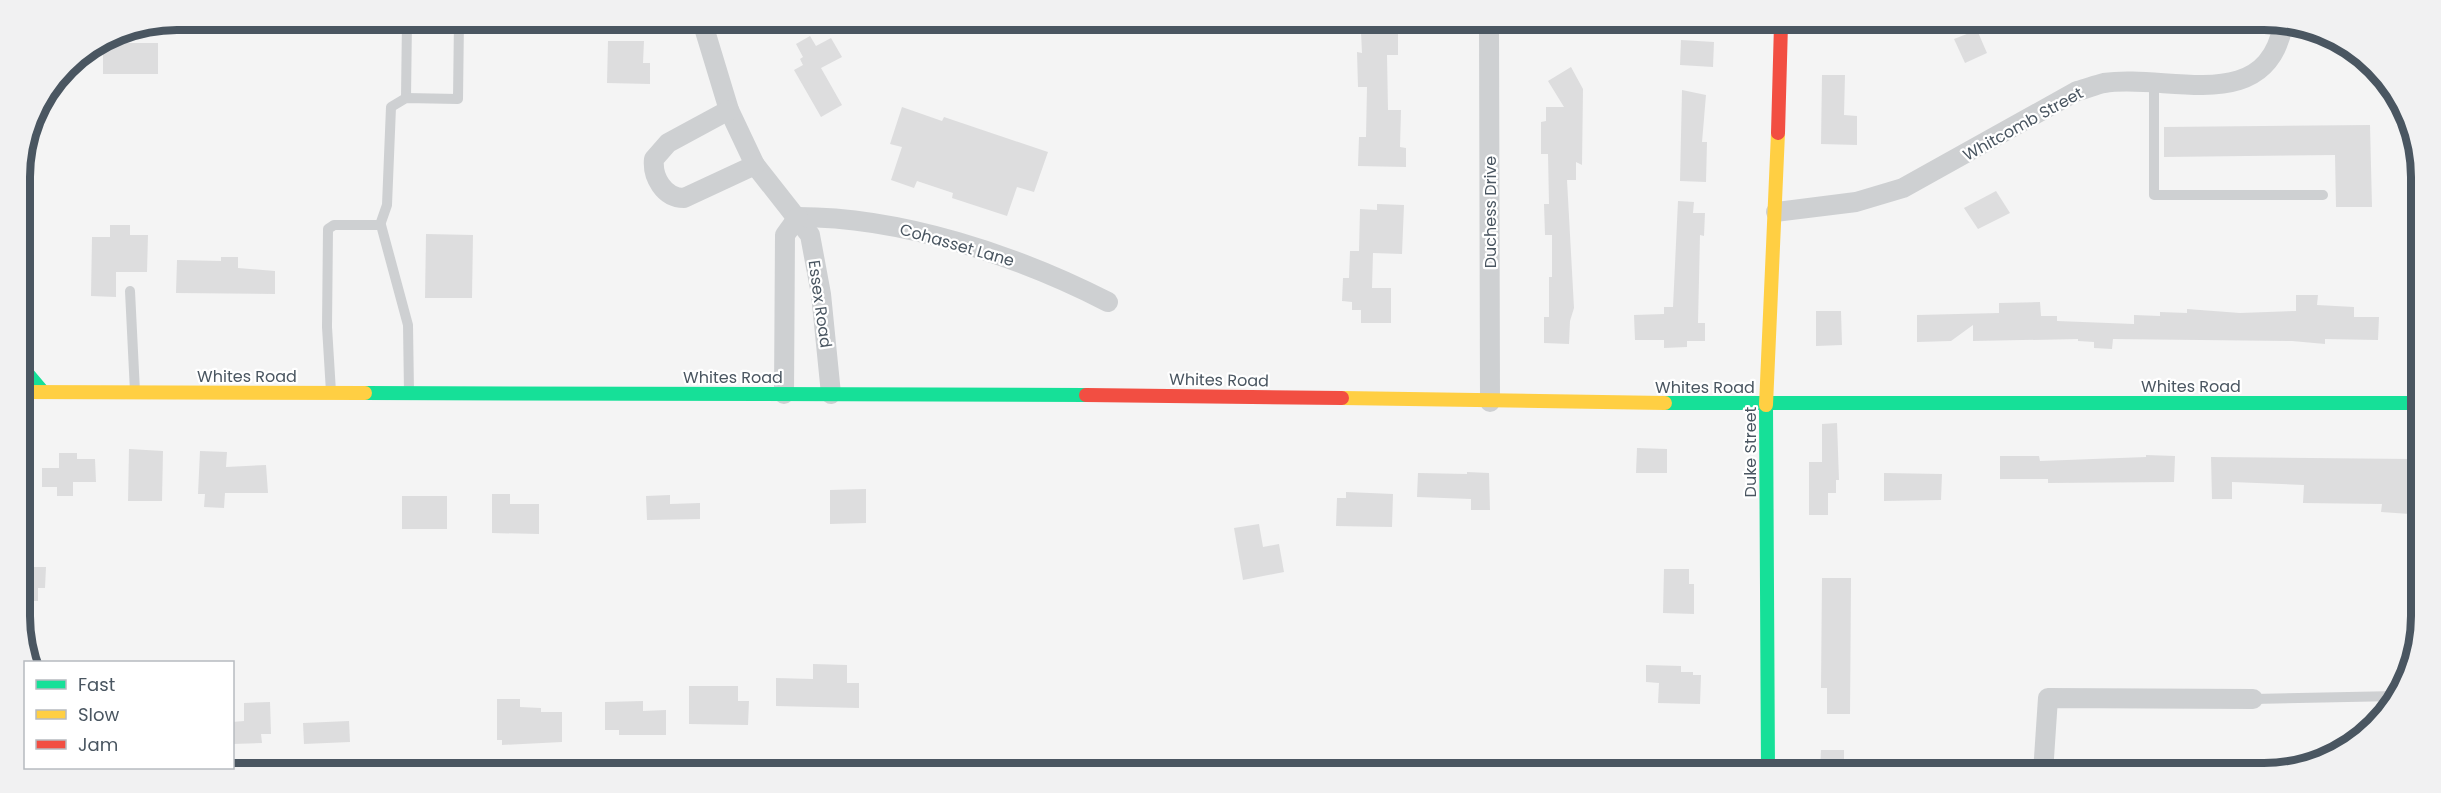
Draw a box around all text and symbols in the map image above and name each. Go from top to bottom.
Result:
street label: Whitcomb Street [1959,81,2087,167]
street label: Duchess Drive [1479,156,1502,268]
street label: Cohasset Lane [897,218,1017,272]
street label: Essex Road [802,259,838,349]
street label: Whites Road [197,365,297,388]
street label: Whites Road [683,366,783,389]
street label: Whites Road [1169,368,1269,392]
street label: Whites Road [2141,375,2241,398]
street label: Whites Road [1655,376,1755,399]
street label: Duke Street [1739,406,1762,497]
legend [24,661,234,769]
text: Fast [78,672,115,697]
text: Slow [78,702,120,727]
text: Jam [78,732,118,757]

